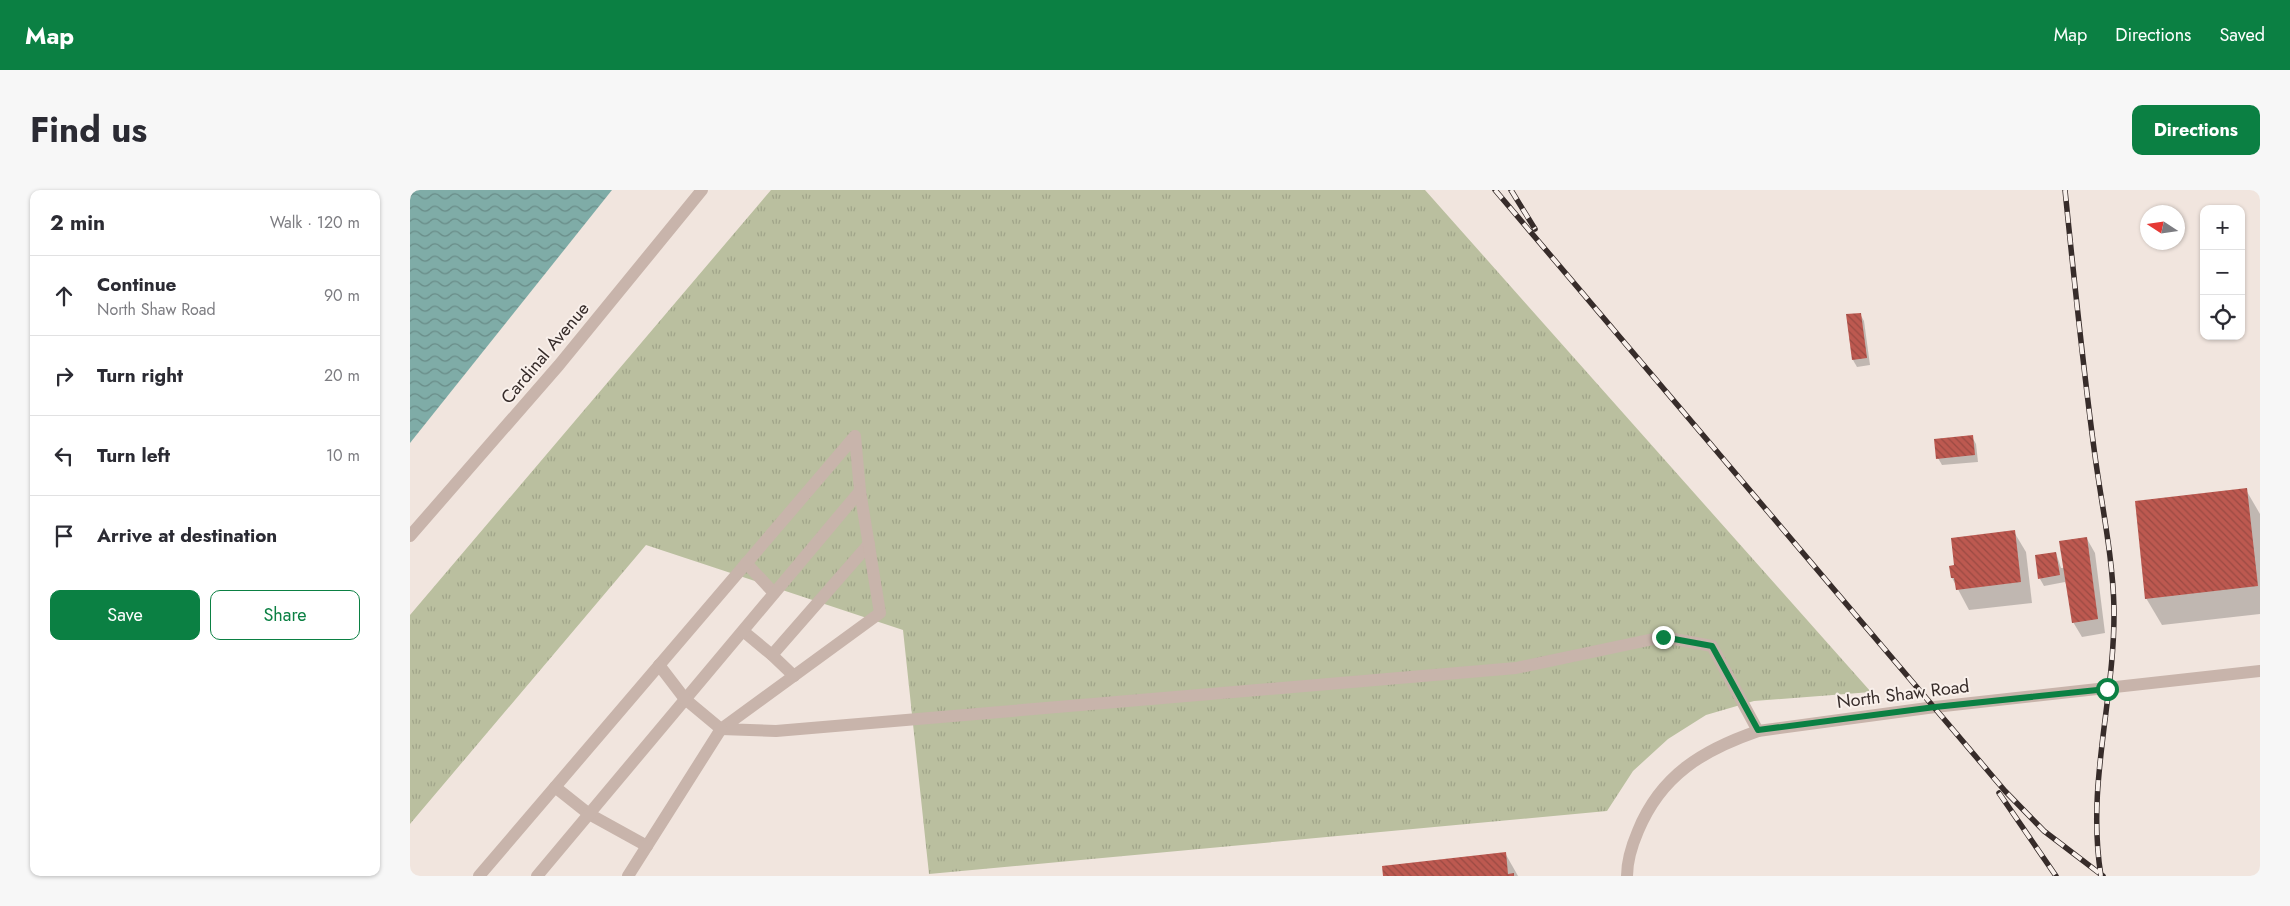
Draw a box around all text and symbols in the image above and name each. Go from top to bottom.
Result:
text: Map [25,18,74,53]
text: Map [2054,22,2087,48]
text: Directions [2115,22,2191,48]
text: Saved [2219,22,2265,48]
text: Find us [30,105,147,155]
button: Directions [2132,105,2260,155]
north arrow [2140,205,2185,250]
map controls [2200,205,2245,340]
button: + [2200,205,2245,250]
text: 2 min [50,208,105,238]
text: Walk · 120 m [270,211,360,234]
button: − [2200,250,2245,295]
text: Continue [97,271,176,298]
icon: ahead [50,282,78,310]
text: 90 m [324,284,360,307]
button: locate [2200,295,2245,340]
street label: Cardinal Avenue [495,296,595,410]
text: North Shaw Road [97,298,216,321]
icon: right [50,362,78,390]
text: Turn right [97,362,183,389]
text: 20 m [324,364,360,387]
icon: left [50,442,78,470]
text: Turn left [97,442,170,469]
text: 10 m [326,444,360,467]
icon: arrive [50,522,78,550]
text: Arrive at destination [97,522,277,549]
button: Save [50,590,200,640]
button: Share [210,590,360,640]
route end [1652,626,1675,649]
street label: North Shaw Road [1835,673,1971,715]
route start [2096,678,2119,701]

